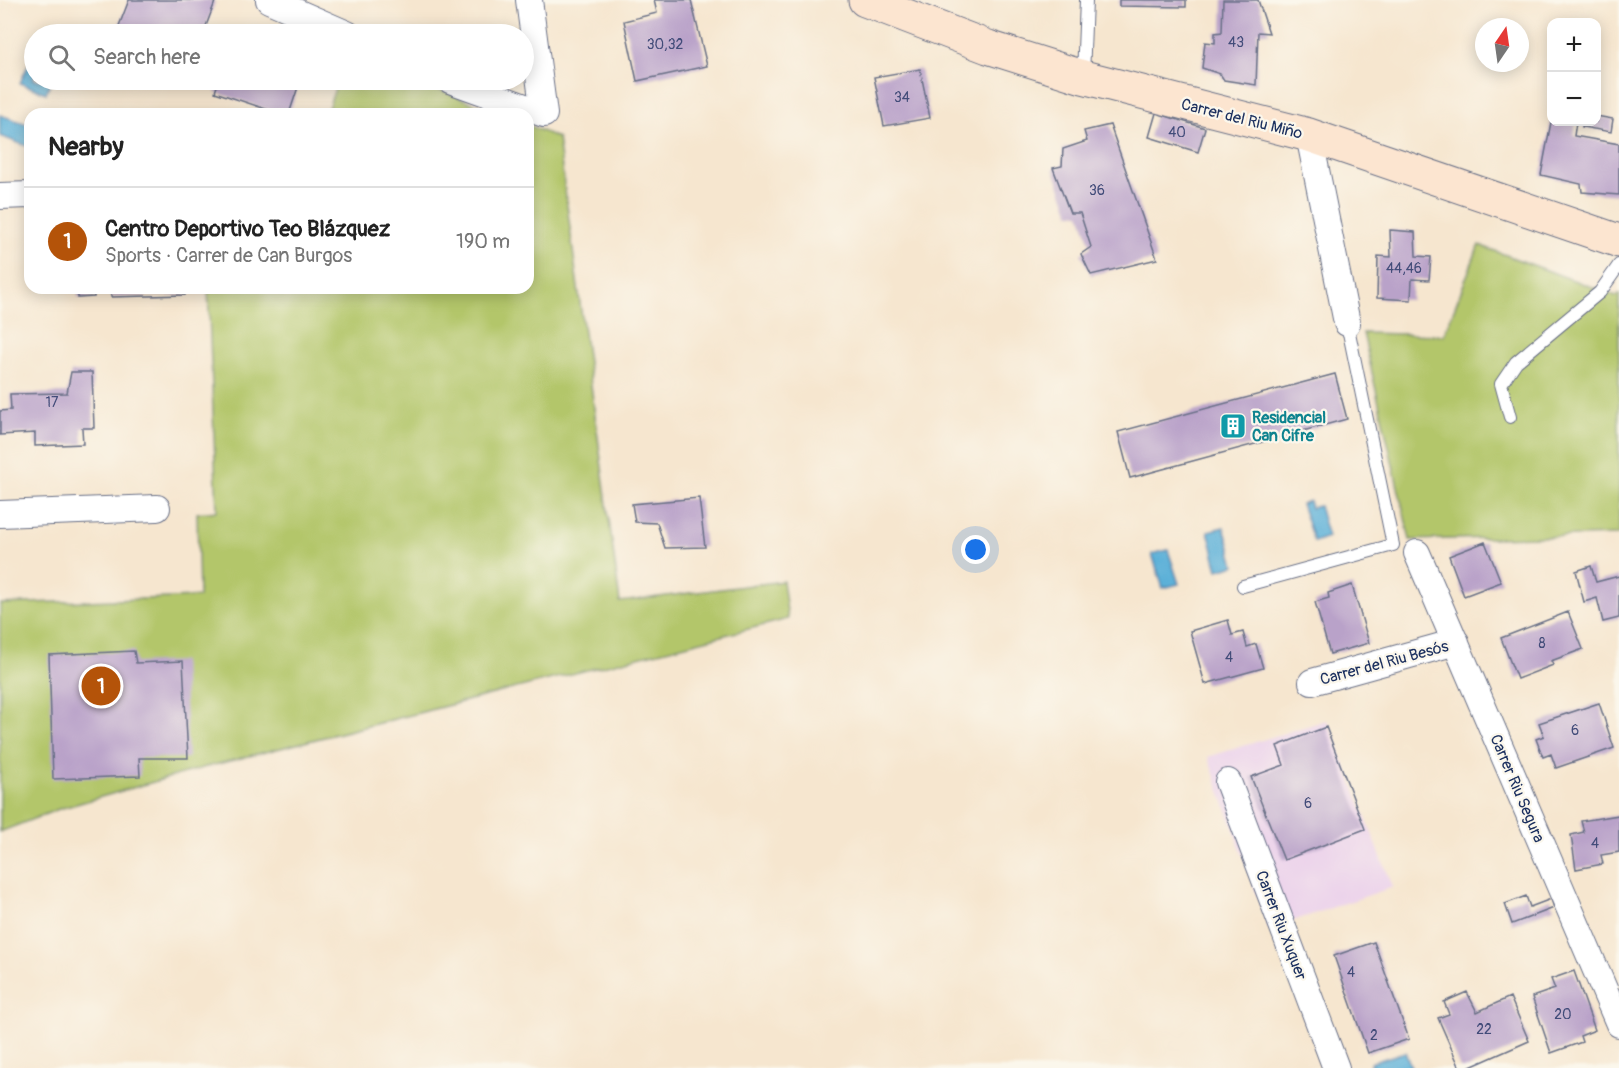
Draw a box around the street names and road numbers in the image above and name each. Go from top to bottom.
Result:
street label: Carrer del Riu Miño [1179,94,1305,144]
street label: Carrer del Riu Besós [1318,636,1451,690]
street label: Carrer Riu Segura [1485,731,1549,846]
street label: Carrer Riu Xuquer [1251,868,1311,983]

